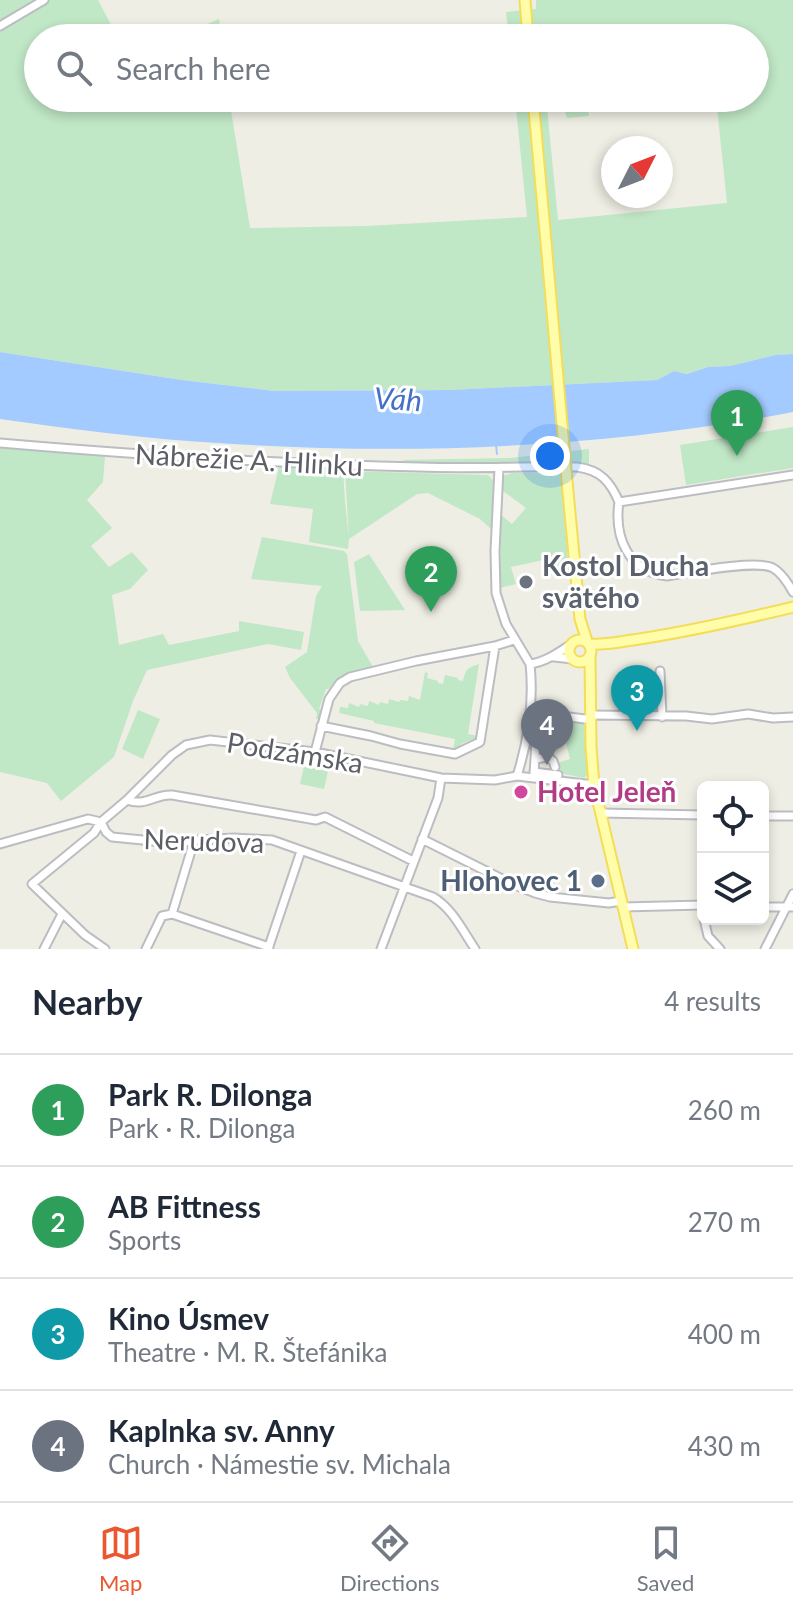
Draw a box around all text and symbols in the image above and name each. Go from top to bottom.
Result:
search box [24,24,769,112]
icon: search [52,46,96,90]
text: Search here [116,50,271,86]
north arrow [601,136,673,208]
water label: Váh [373,379,423,417]
pin: 1 [711,390,763,456]
street label: Nábrežie A. Hlinku [134,436,364,482]
your location [530,436,570,476]
pin: 2 [405,546,457,612]
place label: Kostol Ducha svätého [542,548,709,614]
marker: Kostol Ducha svätého [517,573,535,591]
pin: 3 [611,665,663,731]
pin: 4 [521,699,573,765]
street label: Podzámska [225,724,366,780]
place label: Hotel Jeleň [537,774,676,808]
map controls [697,781,769,925]
button: locate [697,781,769,853]
marker: Hotel Jeleň [512,783,530,801]
street label: Nerudova [143,821,265,859]
button: layers [697,853,769,925]
place label: Hlohovec 1 [440,863,582,897]
marker: Hlohovec 1 [589,872,607,890]
text: Nearby [32,981,143,1022]
text: 4 results [664,985,761,1017]
text: Park R. Dilonga [108,1076,312,1112]
text: 1 [50,1094,66,1126]
text: 260 m [688,1094,761,1126]
text: Park · R. Dilonga [108,1112,296,1144]
text: AB Fittness [108,1188,261,1224]
text: 2 [50,1206,66,1238]
text: 270 m [688,1206,761,1238]
text: Sports [108,1224,181,1256]
text: Kino Úsmev [108,1300,269,1336]
text: 3 [50,1318,66,1350]
text: 400 m [688,1318,761,1350]
text: Theatre · M. R. Štefánika [108,1336,387,1368]
text: Kaplnka sv. Anny [108,1412,335,1448]
text: 4 [50,1430,66,1462]
text: 430 m [688,1430,761,1462]
text: Church · Námestie sv. Michala [108,1448,451,1480]
tab: Map [99,1521,143,1596]
tab: Directions [340,1521,439,1596]
tab: Saved [637,1521,694,1596]

